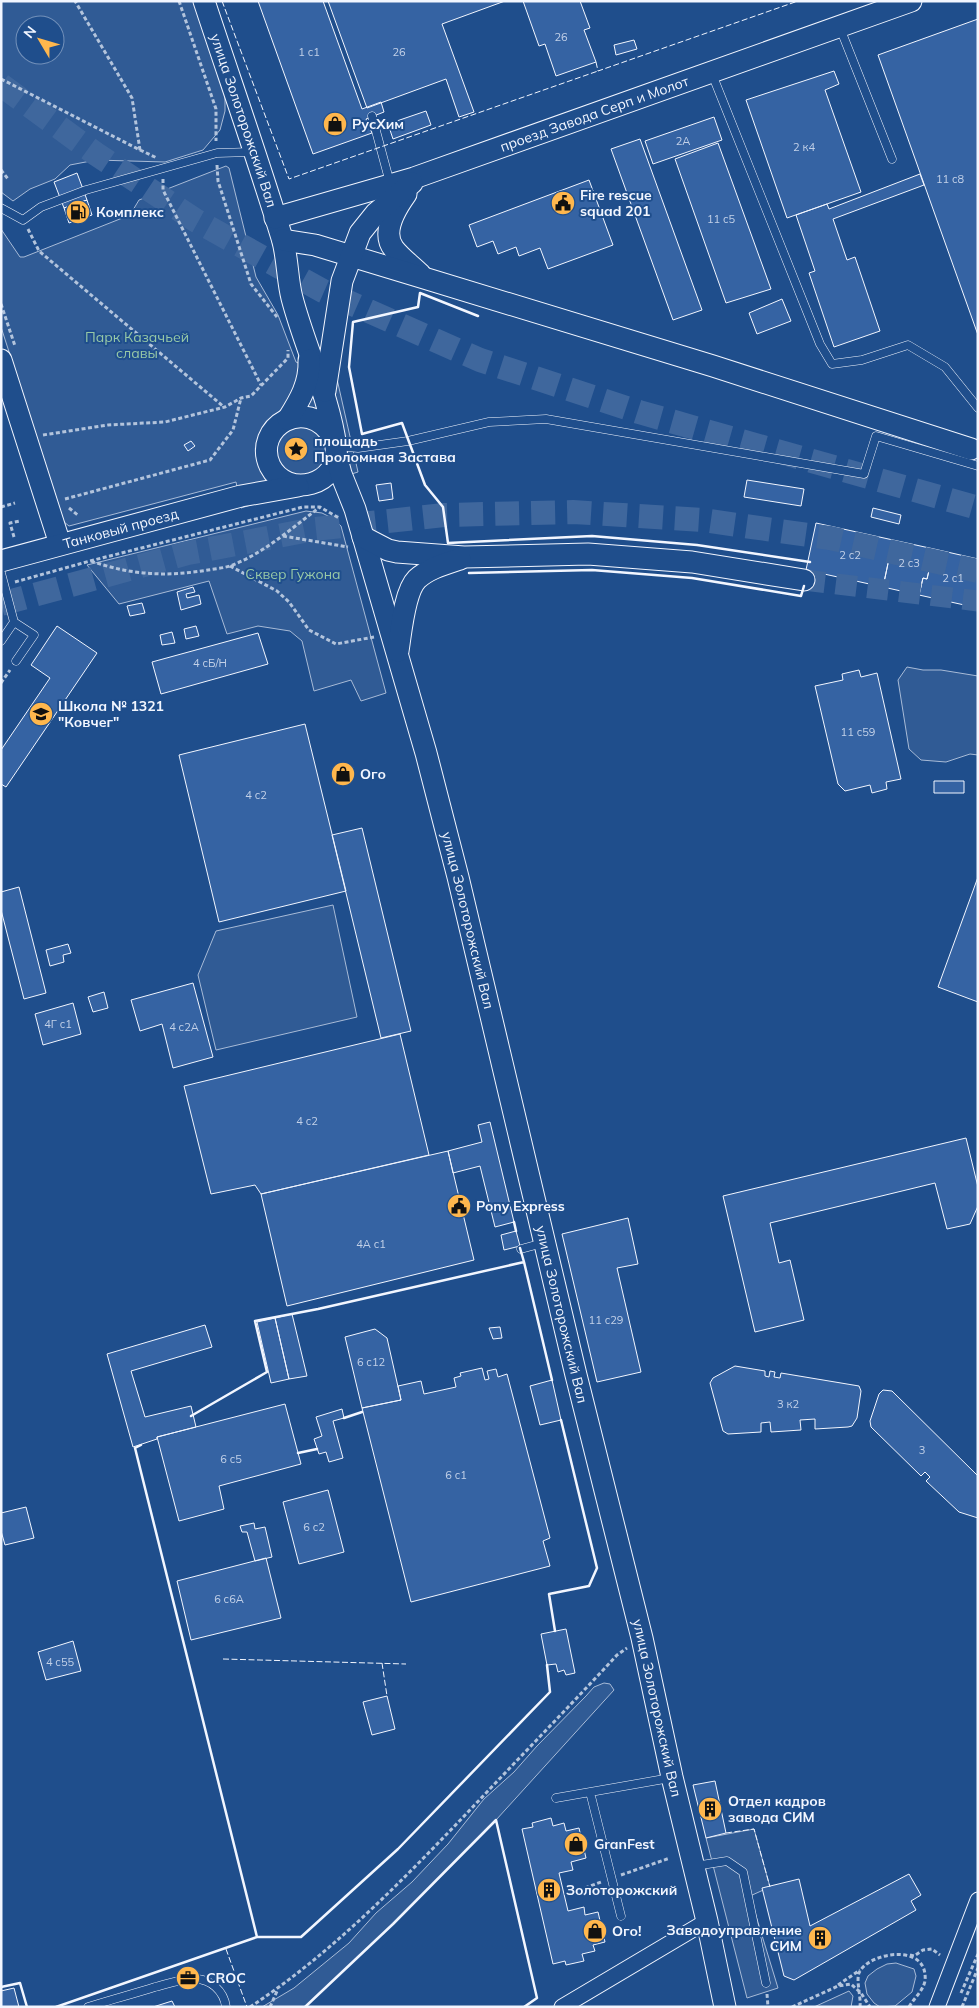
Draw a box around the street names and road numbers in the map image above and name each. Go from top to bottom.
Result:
street label: улица Золоторожский Вал [207,31,281,210]
street label: проезд Завода Серп и Молот [497,72,692,156]
street label: Танковый проезд [61,504,181,553]
street label: улица Золоторожский Вал [438,830,498,1011]
street label: улица Золоторожский Вал [532,1224,592,1405]
street label: улица Золоторожский Вал [629,1617,686,1799]

